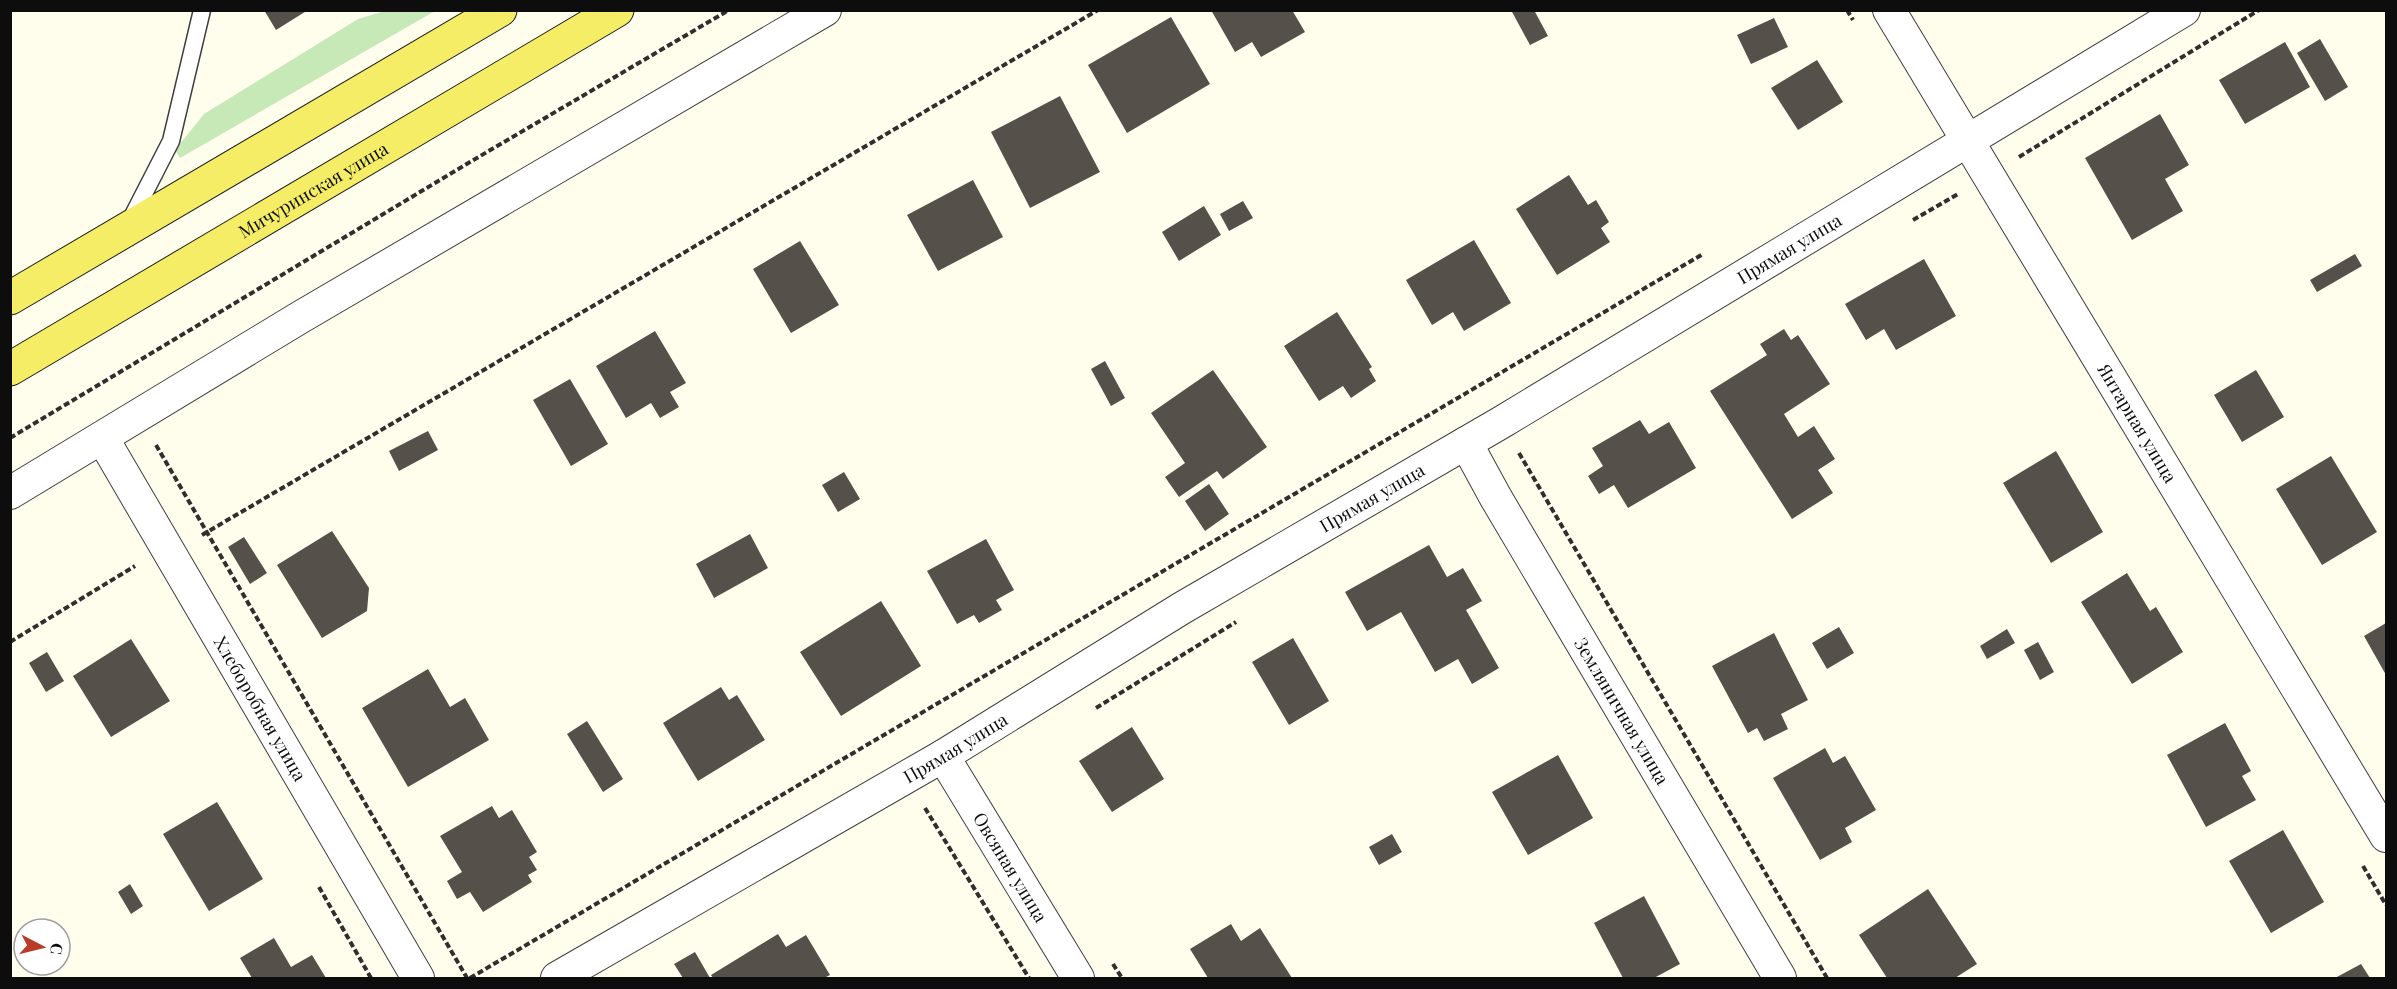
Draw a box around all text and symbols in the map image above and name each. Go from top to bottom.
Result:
street label: Мичуринская улица [234,136,392,243]
street label: Прямая улица [1733,208,1846,289]
street label: Янтарная улица [2092,358,2183,487]
street label: Прямая улица [1315,458,1429,538]
street label: Хлеборобная улица [209,632,312,785]
street label: Земляничная улица [1569,633,1675,789]
street label: Прямая улица [899,707,1012,788]
street label: Овсяная улица [968,808,1053,926]
north arrow [12,917,72,977]
text: С [46,942,68,956]

